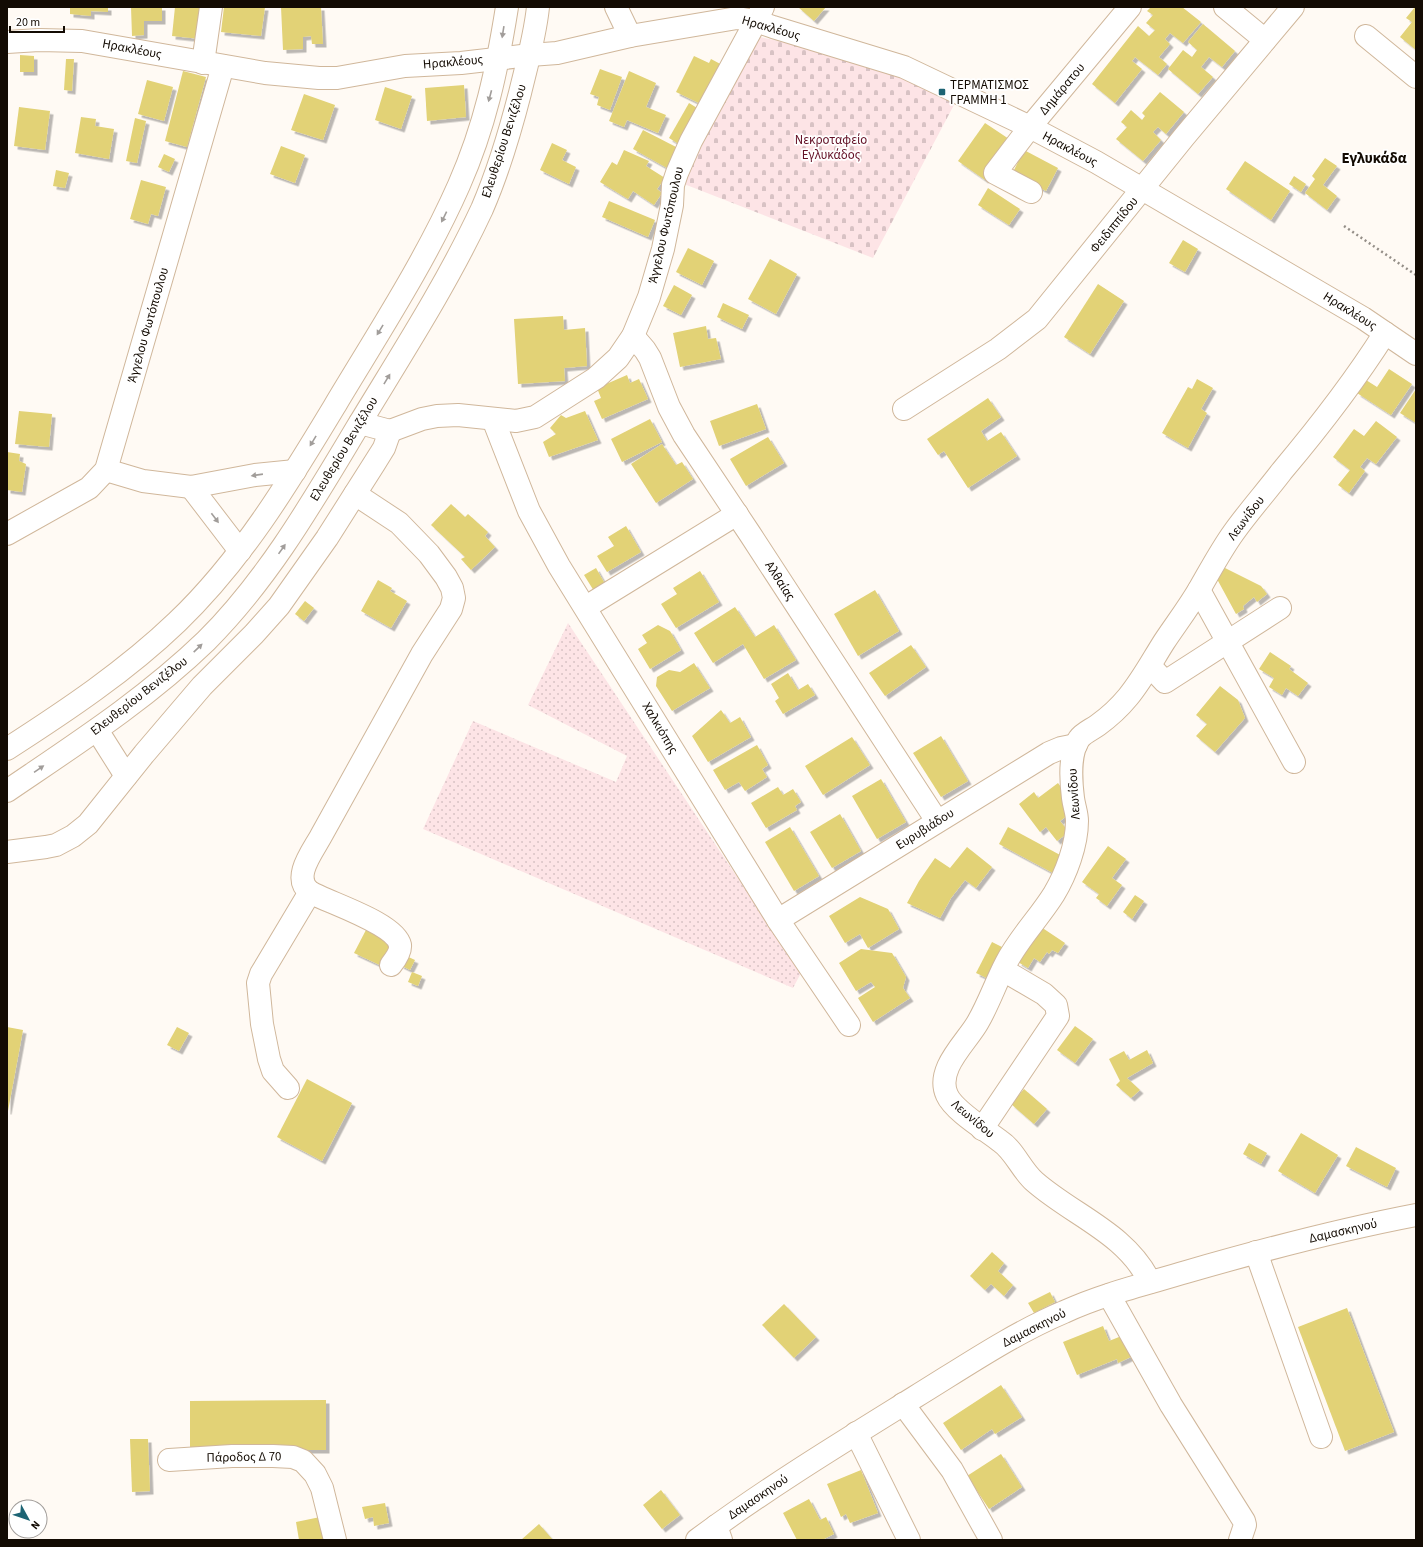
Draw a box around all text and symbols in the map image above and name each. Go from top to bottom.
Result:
scale bar [10,8,64,34]
street label: Ηρακλέους [740,11,803,45]
text: 20 m [16,14,40,31]
one-way arrow [500,26,506,38]
street label: Ηρακλέους [101,34,164,64]
street label: Ηρακλέους [422,50,484,74]
street label: Δημάρατου [1035,59,1089,119]
place label: ΤΕΡΜΑΤΙΣΜΟΣ ΓΡΑΜΜΗ 1 [950,76,1029,109]
street label: Ελευθερίου Βενιζέλου [477,82,531,200]
marker: ΤΕΡΜΑΤΙΣΜΟΣ ΓΡΑΜΜΗ 1 [937,87,947,97]
one-way arrow [487,90,493,102]
street label: Ηρακλέους [1039,127,1101,171]
park label: Νεκροταφείο Εγλυκάδος [795,131,867,164]
district label: Εγλυκάδα [1341,148,1407,169]
street label: Άγγελου Φωτόπουλου [644,165,688,285]
street label: Φειδιππίδου [1086,193,1142,257]
one-way arrow [441,211,447,223]
street label: Άγγελου Φωτόπουλου [123,265,173,385]
street label: Ηρακλέους [1320,287,1381,335]
one-way arrow [376,325,384,335]
one-way arrow [383,373,390,384]
street label: Ελευθερίου Βενιζέλου [306,393,382,505]
one-way arrow [309,435,316,447]
one-way arrow [250,472,263,478]
street label: Λεωνίδου [1223,492,1269,544]
one-way arrow [211,513,219,524]
one-way arrow [278,543,286,554]
street label: Αλθαίας [761,558,800,605]
one-way arrow [193,643,203,653]
street label: Ελευθερίου Βενιζέλου [87,652,191,740]
street label: Χαλκιόπης [638,699,683,757]
one-way arrow [34,765,44,773]
street label: Λεωνίδου [1063,768,1085,820]
street label: Ευρυβιάδου [892,804,958,854]
street label: Λεωνίδου [948,1096,998,1142]
street label: Δαμασκηνού [1307,1214,1379,1248]
street label: Δαμασκηνού [999,1304,1069,1352]
street label: Πάροδος Δ 70 [206,1447,282,1467]
street label: Δαμασκηνού [724,1470,792,1524]
north arrow [8,1499,48,1539]
text: N [27,1517,43,1533]

